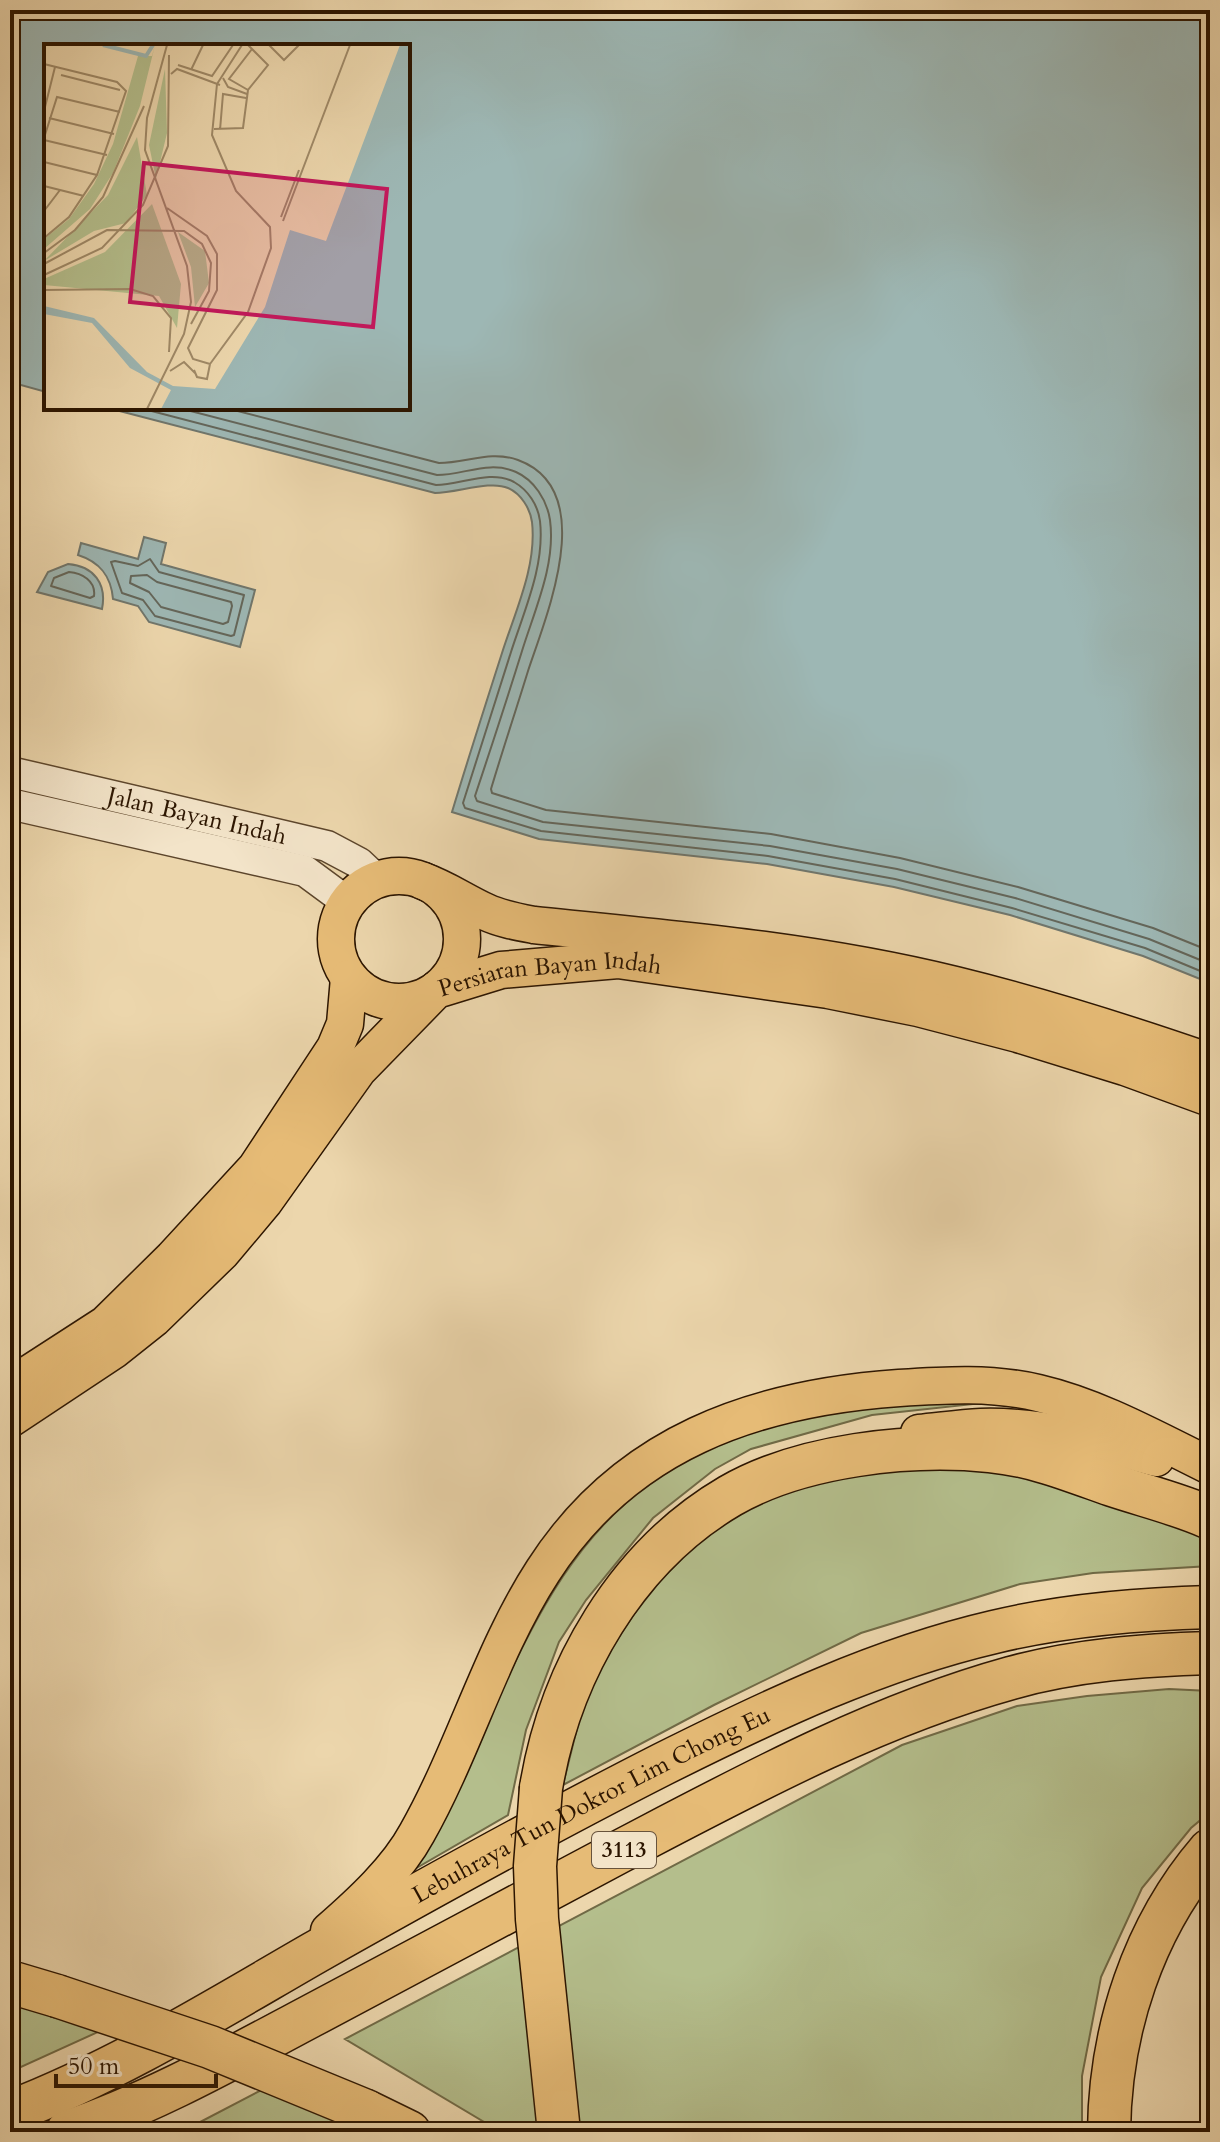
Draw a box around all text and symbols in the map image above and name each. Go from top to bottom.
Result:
inset map [44,44,410,410]
street label: Jalan Bayan Indah [101,778,290,853]
street label: Persiaran Bayan Indah [434,943,664,1005]
street label: Lebuhraya Tun Doktor Lim Chong Eu [406,1698,776,1911]
road number: 3113 [592,1832,656,1868]
scale bar [56,2038,216,2088]
text: 50 m [68,2050,120,2083]

